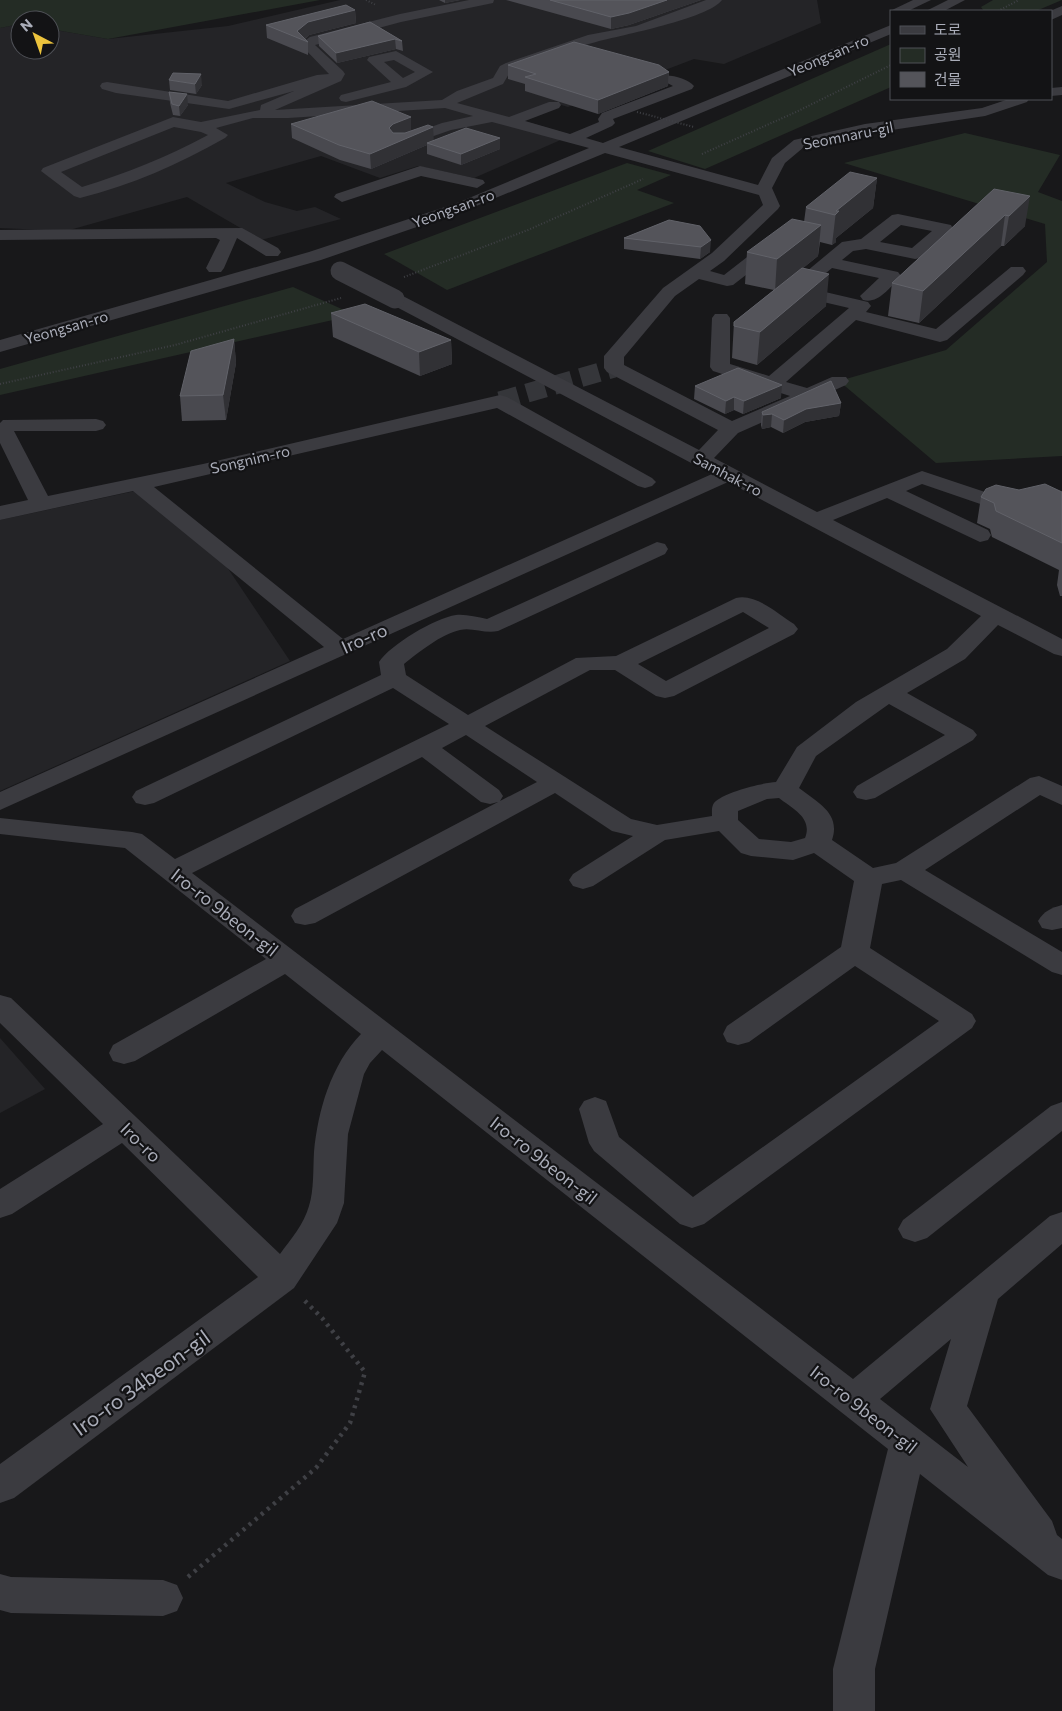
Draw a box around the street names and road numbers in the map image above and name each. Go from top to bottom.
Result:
street label: Yeongsan-ro [785,30,871,80]
street label: Seomnaru-gil [801,117,895,153]
street label: Yeongsan-ro [409,185,497,231]
street label: Yeongsan-ro [22,306,110,348]
street label: Songnim-ro [208,441,292,477]
street label: Samhak-ro [691,448,765,500]
street label: Iro-ro [338,618,390,658]
street label: Iro-ro 9beon-gil [167,863,283,961]
street label: Iro-ro 9beon-gil [486,1111,602,1209]
street label: Iro-ro [116,1117,166,1167]
street label: Iro-ro 34beon-gil [67,1324,215,1440]
street label: Iro-ro 9beon-gil [806,1360,922,1458]

